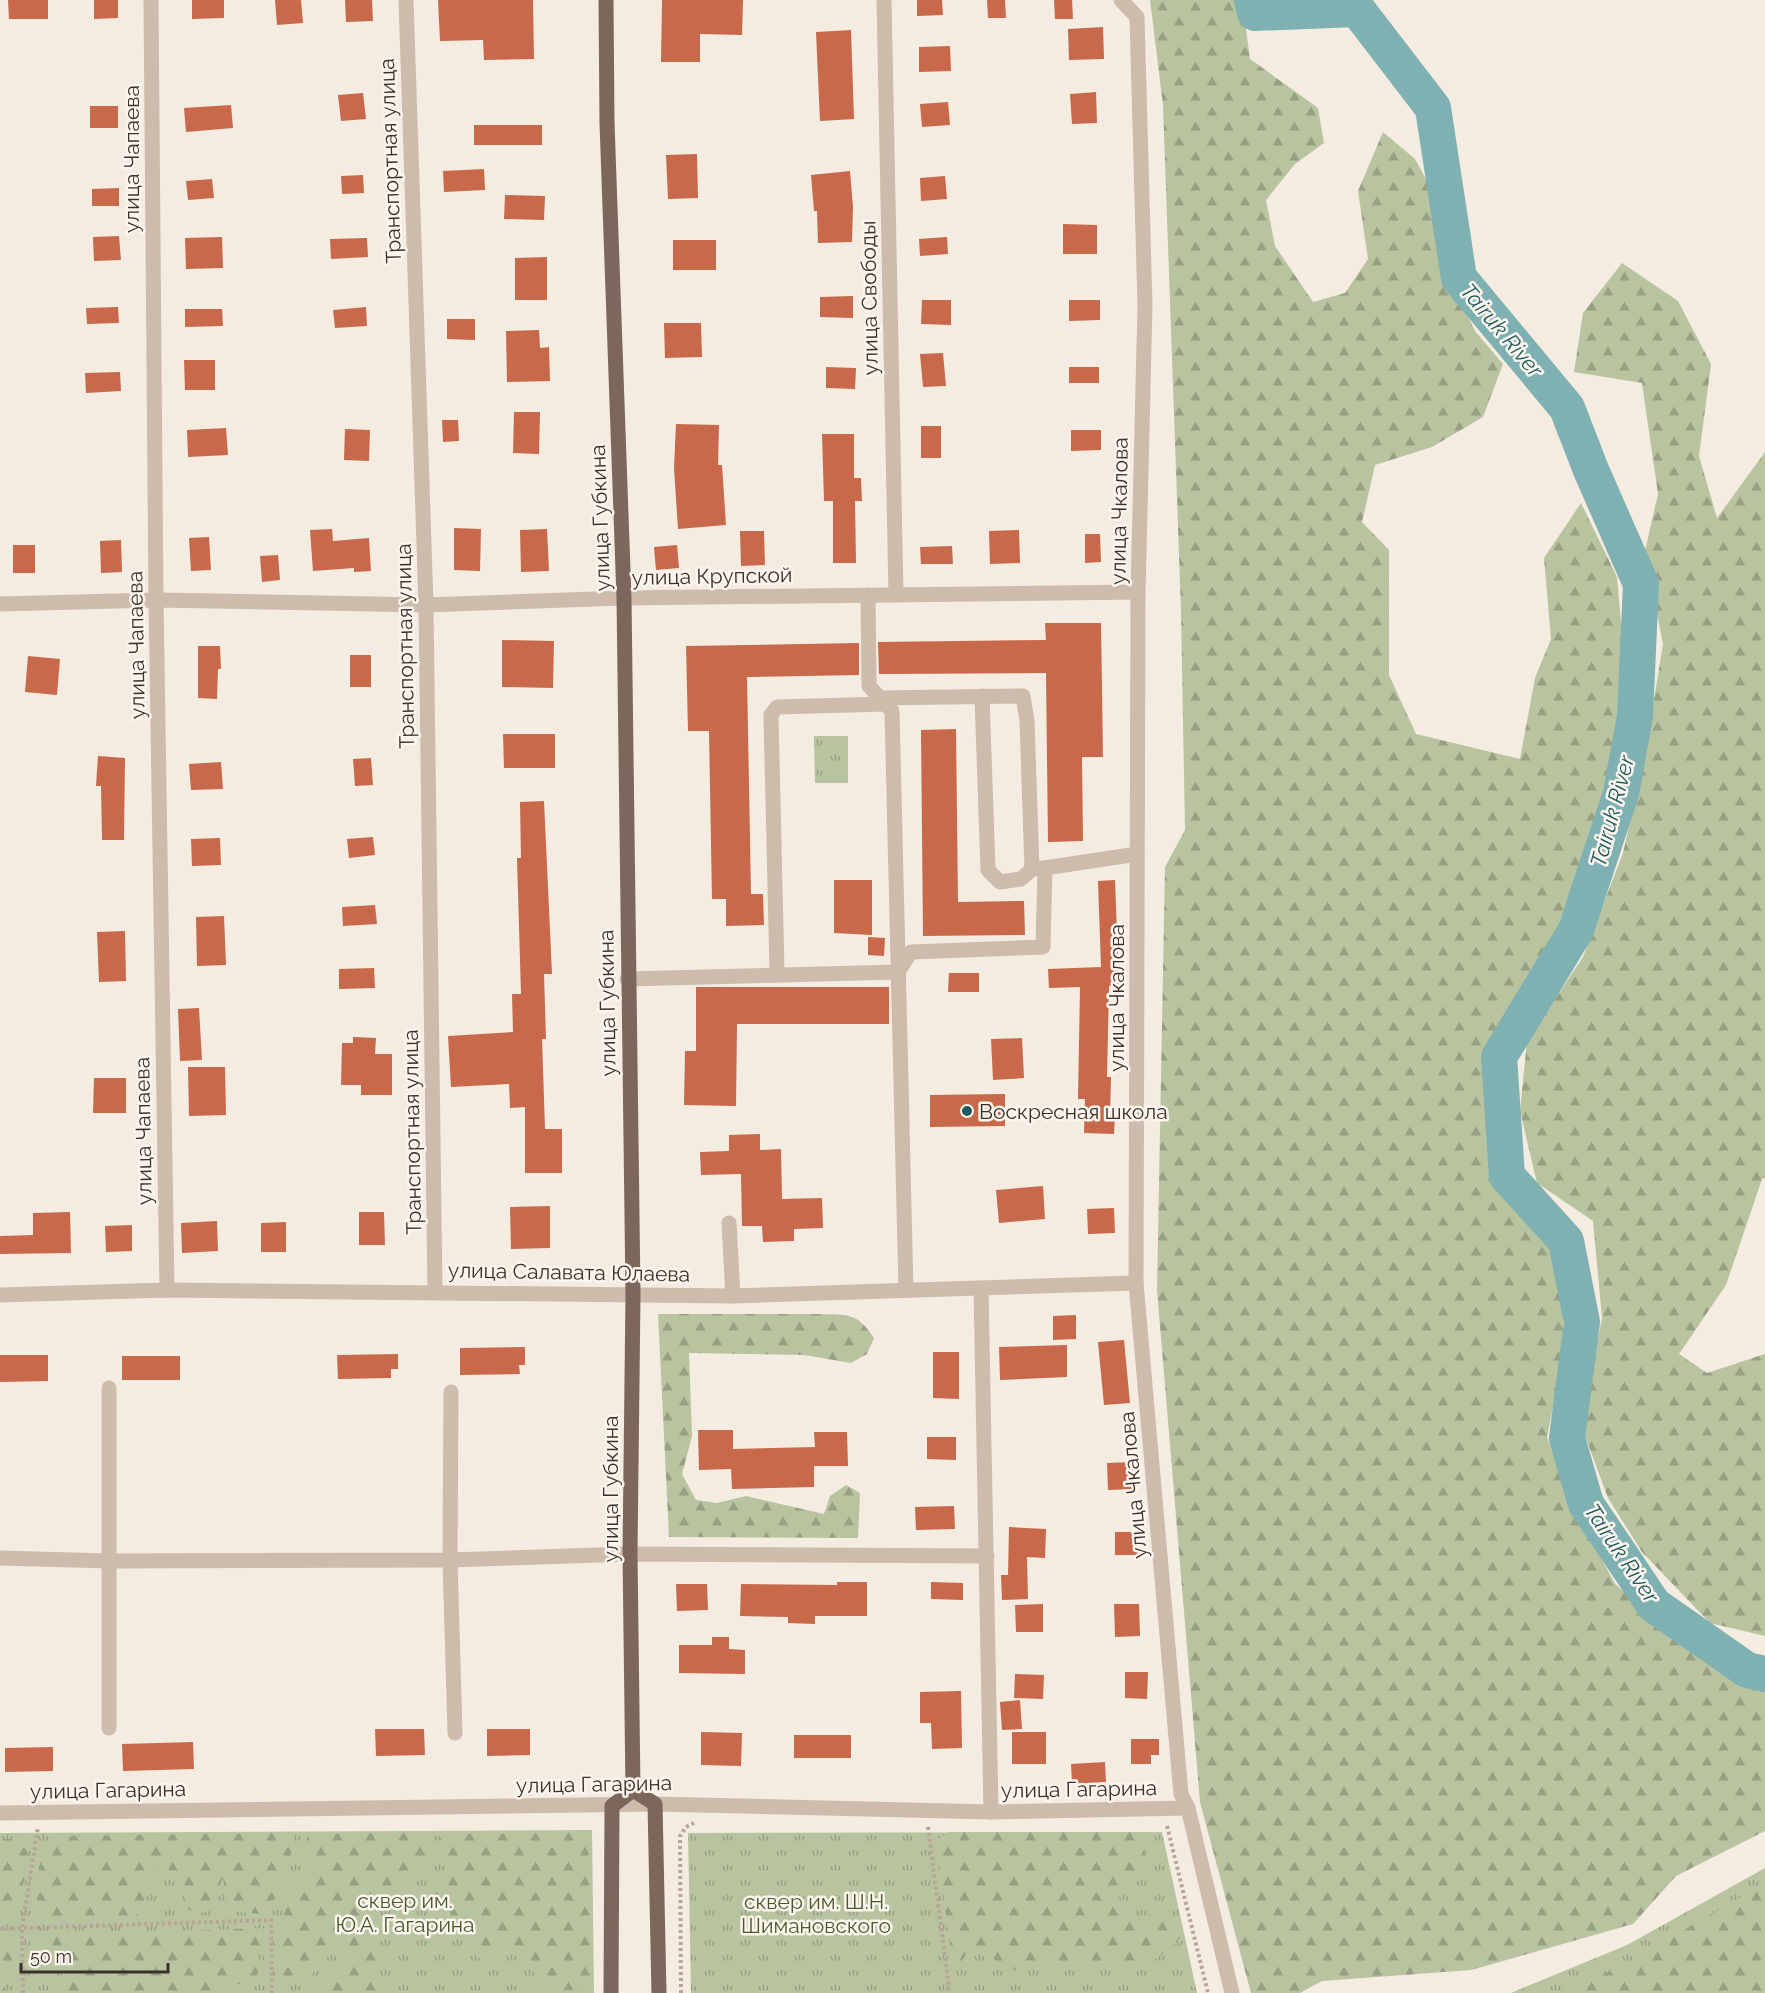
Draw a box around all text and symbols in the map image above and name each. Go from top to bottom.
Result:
street label: Транспортная улица [374,58,406,264]
street label: улица Чапаева [119,85,144,233]
street label: улица Свободы [855,220,883,376]
water label: Tairuk River [1455,278,1550,383]
street label: улица Чкалова [1105,437,1133,585]
street label: улица Губкина [585,444,615,592]
street label: Транспортная улица [391,543,419,749]
street label: улица Крупской [631,562,793,590]
street label: улица Чапаева [122,571,150,719]
water label: Tairuk River [1585,751,1640,869]
street label: улица Чкалова [1104,924,1129,1072]
street label: улица Губкина [593,929,621,1077]
street label: Транспортная улица [398,1029,426,1235]
street label: улица Чапаева [129,1057,157,1205]
place label: Воскресная школа [979,1099,1168,1124]
marker: Воскресная школа [960,1104,974,1118]
street label: улица Салавата Юлаева [448,1257,690,1287]
street label: улица Чкалова [1114,1410,1152,1560]
street label: улица Губкина [598,1416,623,1562]
water label: Tairuk River [1579,1498,1665,1609]
street label: улица Гагарина [516,1770,672,1798]
street label: улица Гагарина [1001,1775,1157,1803]
street label: улица Гагарина [30,1776,186,1804]
park label: сквер им. Ю.А. Гагарина [335,1888,475,1937]
park label: сквер им. Ш.Н. Шимановского [741,1889,891,1938]
scale bar [21,1936,168,1974]
text: 50 m [30,1946,72,1967]

